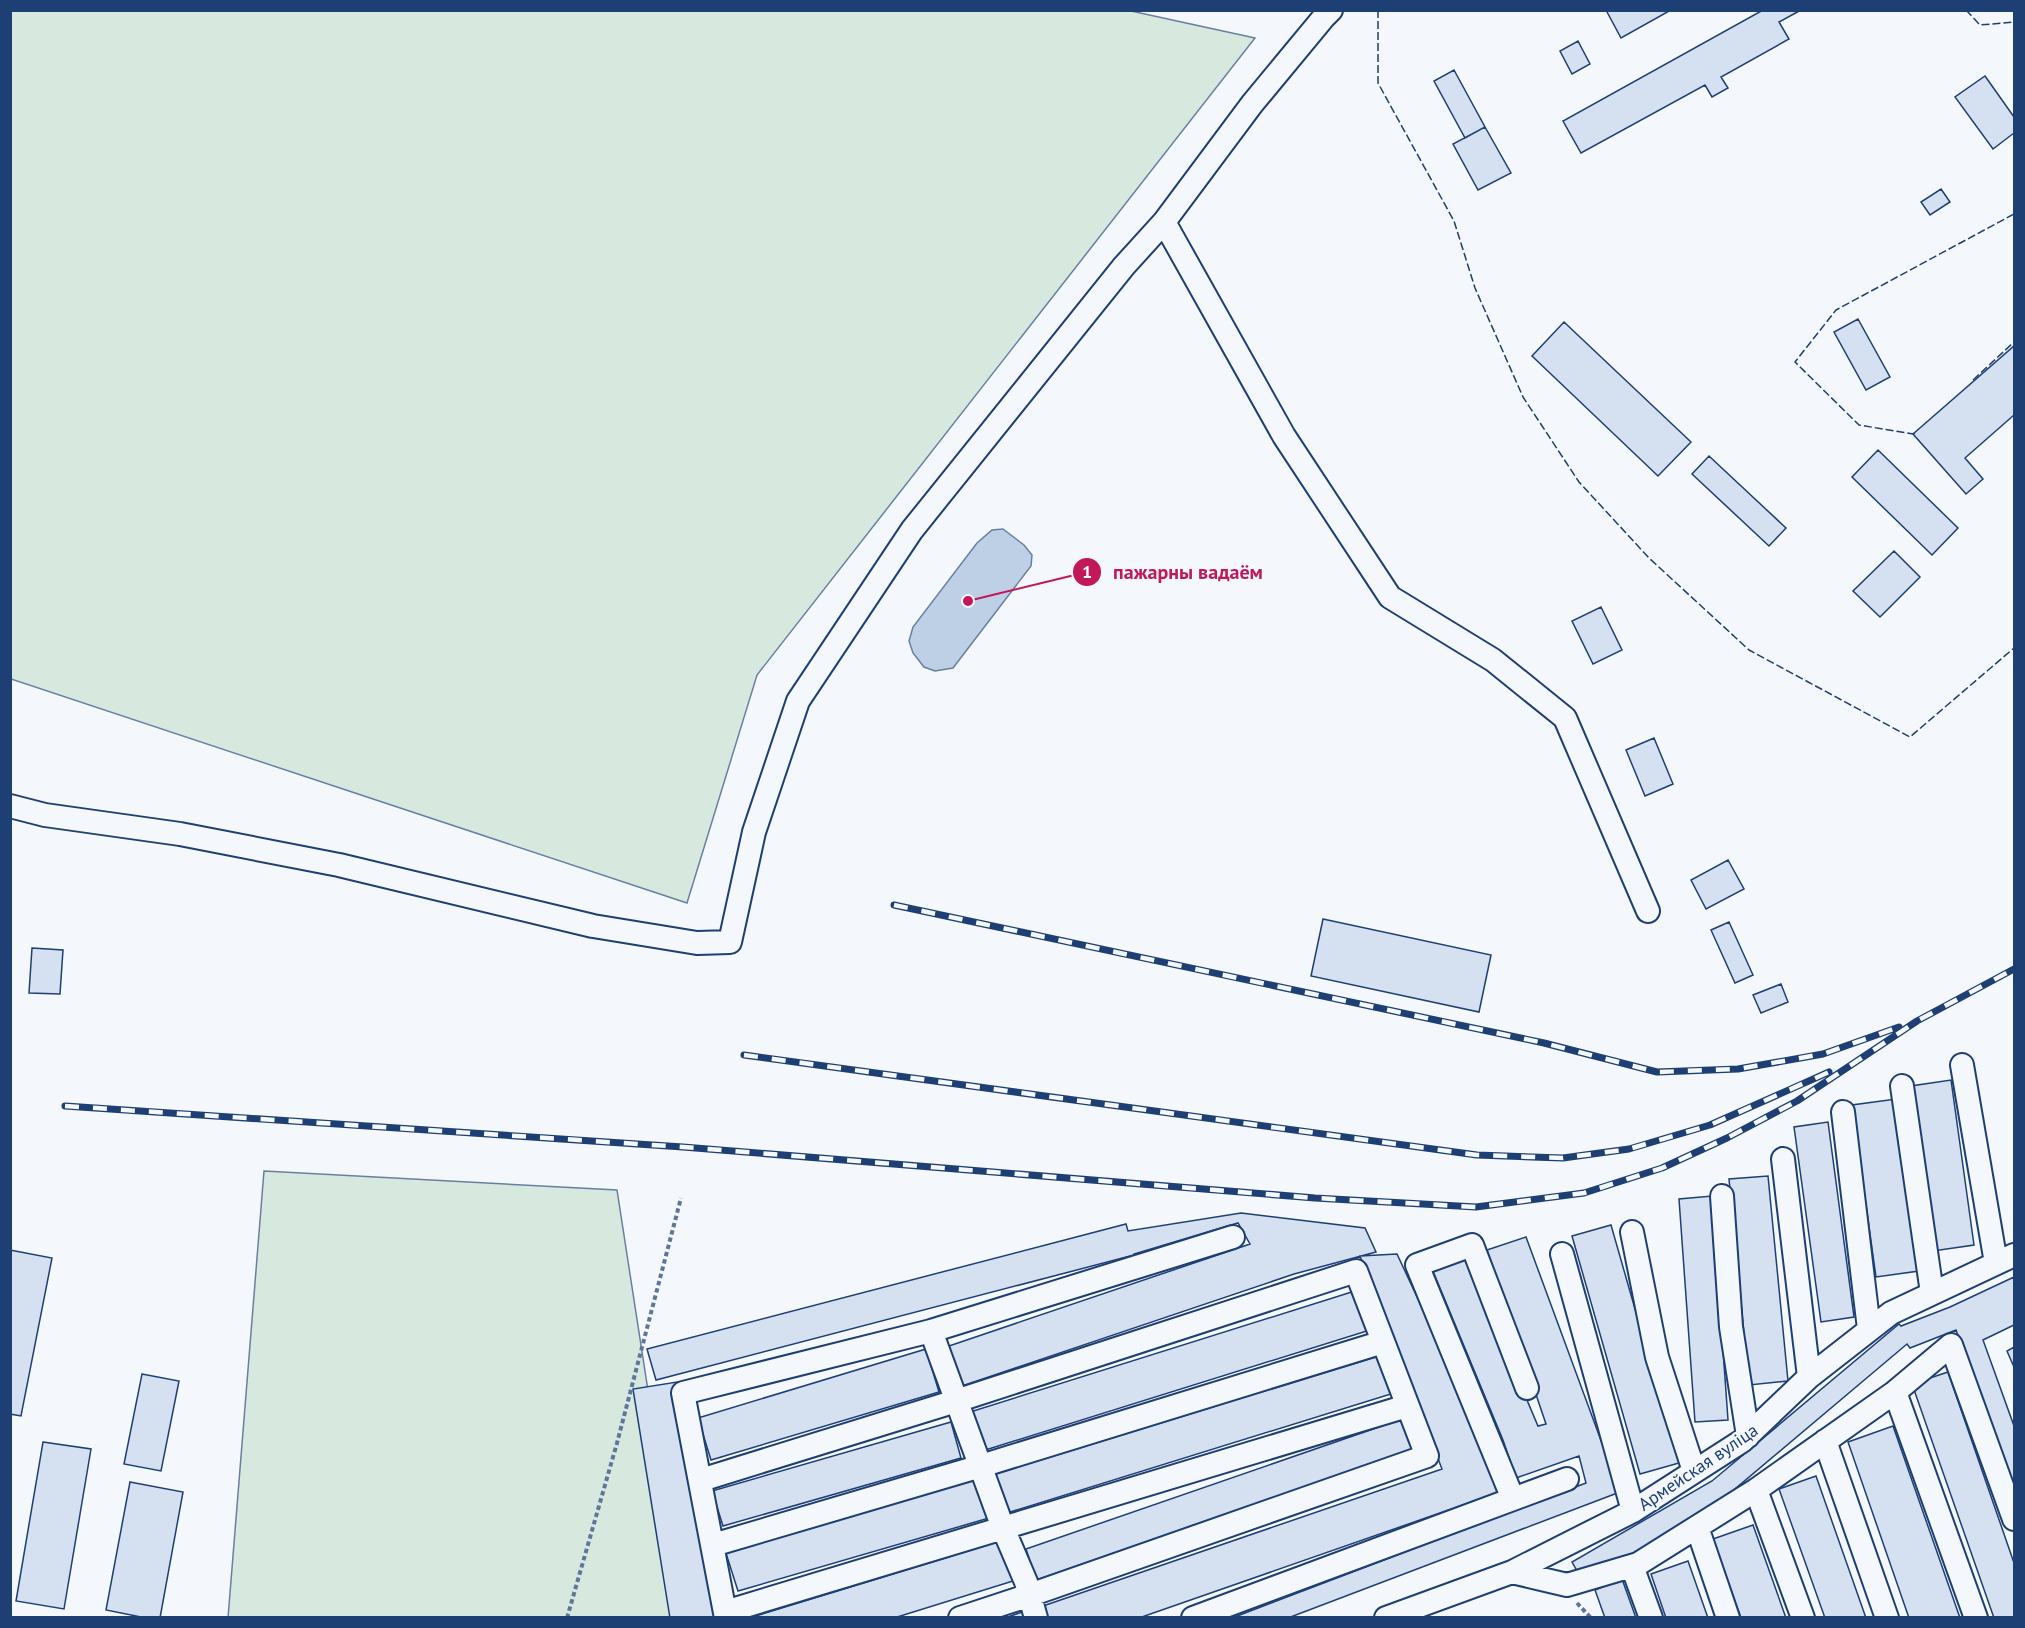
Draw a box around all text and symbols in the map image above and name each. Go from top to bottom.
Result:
callout: пажарны вадаём [1072,553,1275,591]
text: пажарны вадаём [1113,559,1263,585]
text: 1 [1082,560,1092,583]
street label: Армейская вуліца [1634,1418,1762,1516]

